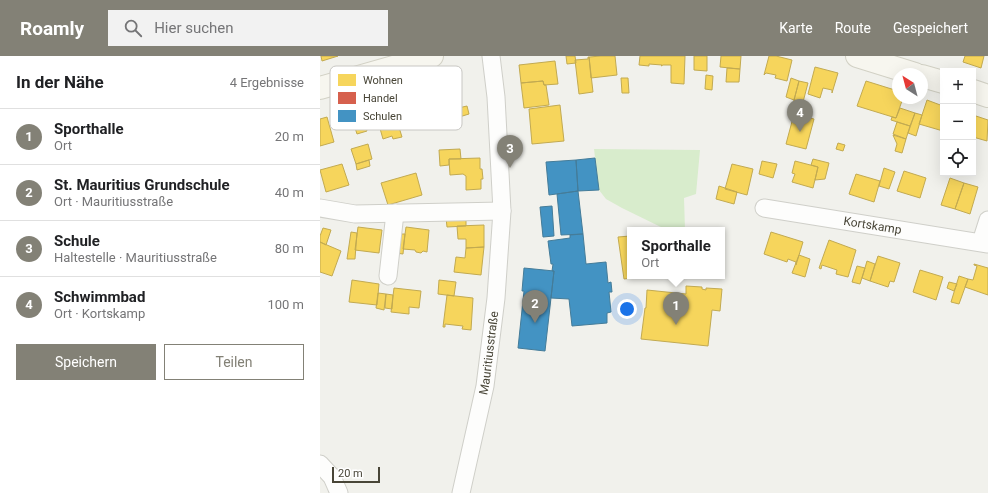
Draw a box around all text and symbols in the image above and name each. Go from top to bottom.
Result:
search box [108,10,388,46]
text: Roamly [20,17,84,40]
icon: search [122,17,144,39]
text: Hier suchen [154,19,234,37]
text: Karte [779,20,813,36]
text: Route [835,20,871,36]
text: Gespeichert [893,20,968,36]
legend [330,66,462,130]
north arrow [892,68,928,104]
map controls [940,68,976,176]
button: + [940,68,976,104]
text: In der Nähe [16,72,104,92]
text: Wohnen [363,74,403,87]
text: 4 Ergebnisse [230,75,304,90]
text: Handel [363,92,398,105]
pin: 4 [787,99,813,132]
button: − [940,104,976,140]
text: Schulen [363,110,402,123]
text: Sporthalle [54,120,124,138]
text: 1 [25,129,33,144]
text: 20 m [275,129,304,144]
pin: 3 [497,135,523,168]
text: Ort [54,138,72,153]
button: locate [940,140,976,176]
text: St. Mauritius Grundschule [54,176,230,194]
text: 2 [25,185,33,200]
text: 40 m [275,185,304,200]
text: Ort · Mauritiusstraße [54,194,173,209]
street label: Kortskamp [843,214,903,237]
popup [627,227,725,279]
text: Schule [54,232,100,250]
text: Sporthalle [641,237,711,255]
text: 3 [25,241,33,256]
text: 80 m [275,241,304,256]
text: Haltestelle · Mauritiusstraße [54,250,217,265]
text: Ort [641,255,659,270]
text: Schwimmbad [54,288,145,306]
pin: 2 [522,290,548,323]
pin: 1 [663,292,689,325]
text: 4 [25,297,33,312]
text: 100 m [267,297,304,312]
your location [617,299,637,319]
text: Ort · Kortskamp [54,306,145,321]
street label: Mauritiusstraße [476,310,501,396]
button: Speichern [16,344,156,380]
button: Teilen [164,344,304,380]
scale bar [332,465,380,484]
text: 20 m [338,467,363,480]

